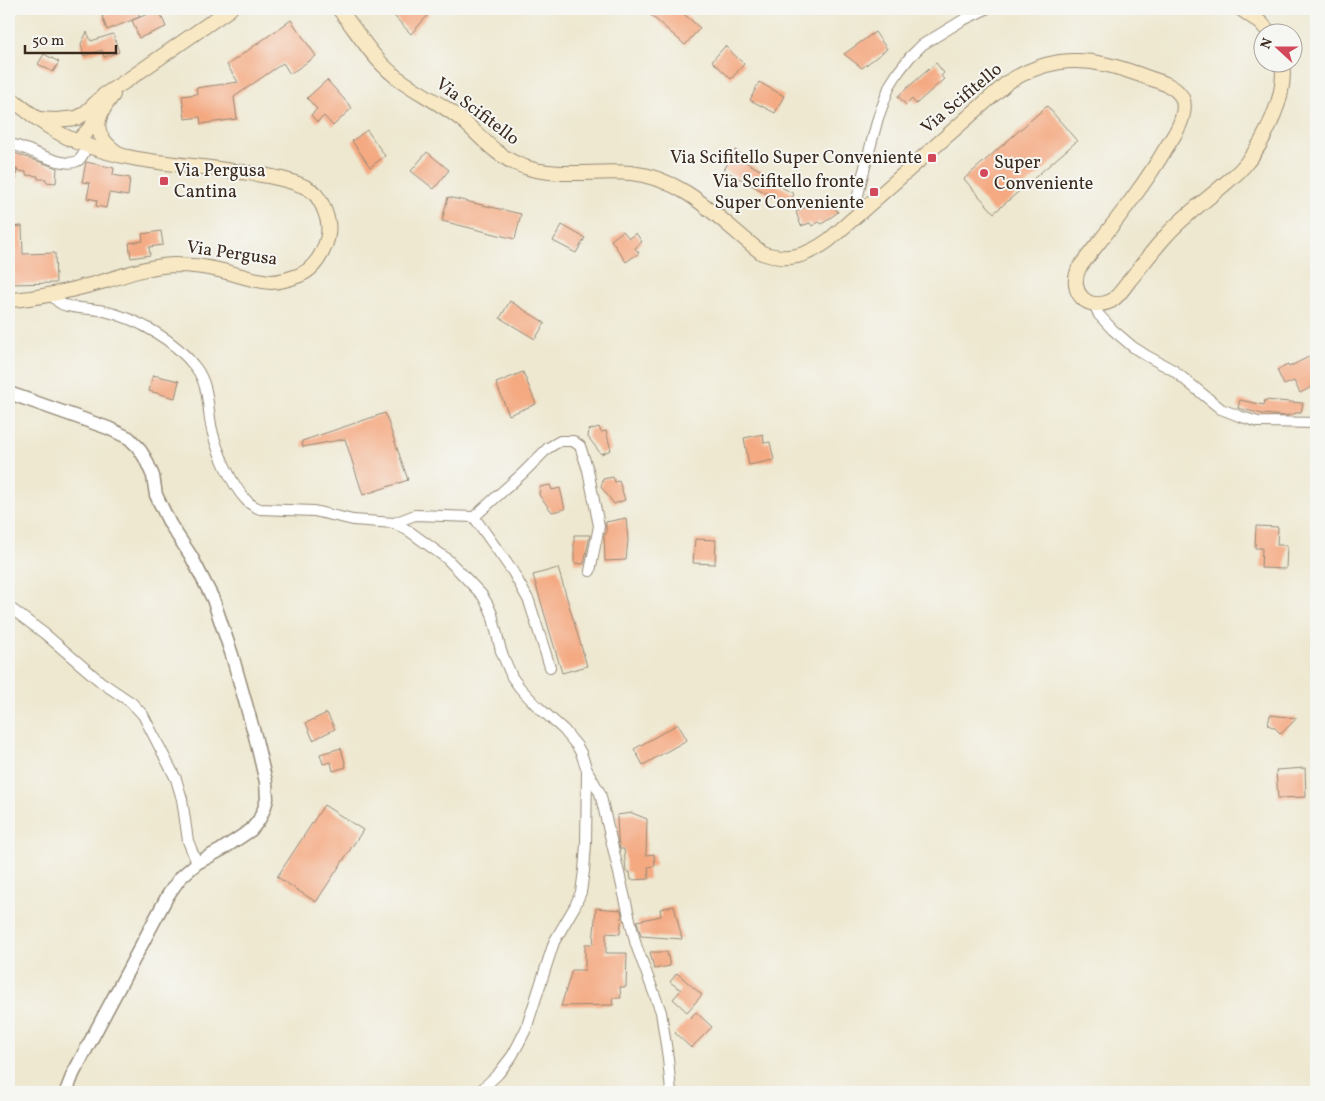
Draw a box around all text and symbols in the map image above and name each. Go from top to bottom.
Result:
scale bar [25,22,116,54]
north arrow [1252,22,1302,72]
text: 50 m [32,31,64,52]
text: N [1257,36,1278,52]
street label: Via Scifitello [916,58,1008,140]
street label: Via Scifitello [430,72,524,152]
place label: Via Scifitello Super Conveniente [670,146,922,171]
place label: Super Conveniente [994,151,1093,197]
marker: Via Scifitello Super Conveniente [926,152,938,164]
place label: Via Pergusa Cantina [174,159,266,205]
marker: Super Conveniente [978,167,990,179]
place label: Via Scifitello fronte Super Conveniente [713,170,864,216]
marker: Via Pergusa Cantina [158,175,170,187]
marker: Via Scifitello fronte Super Conveniente [868,186,880,198]
street label: Via Pergusa [185,235,279,273]

